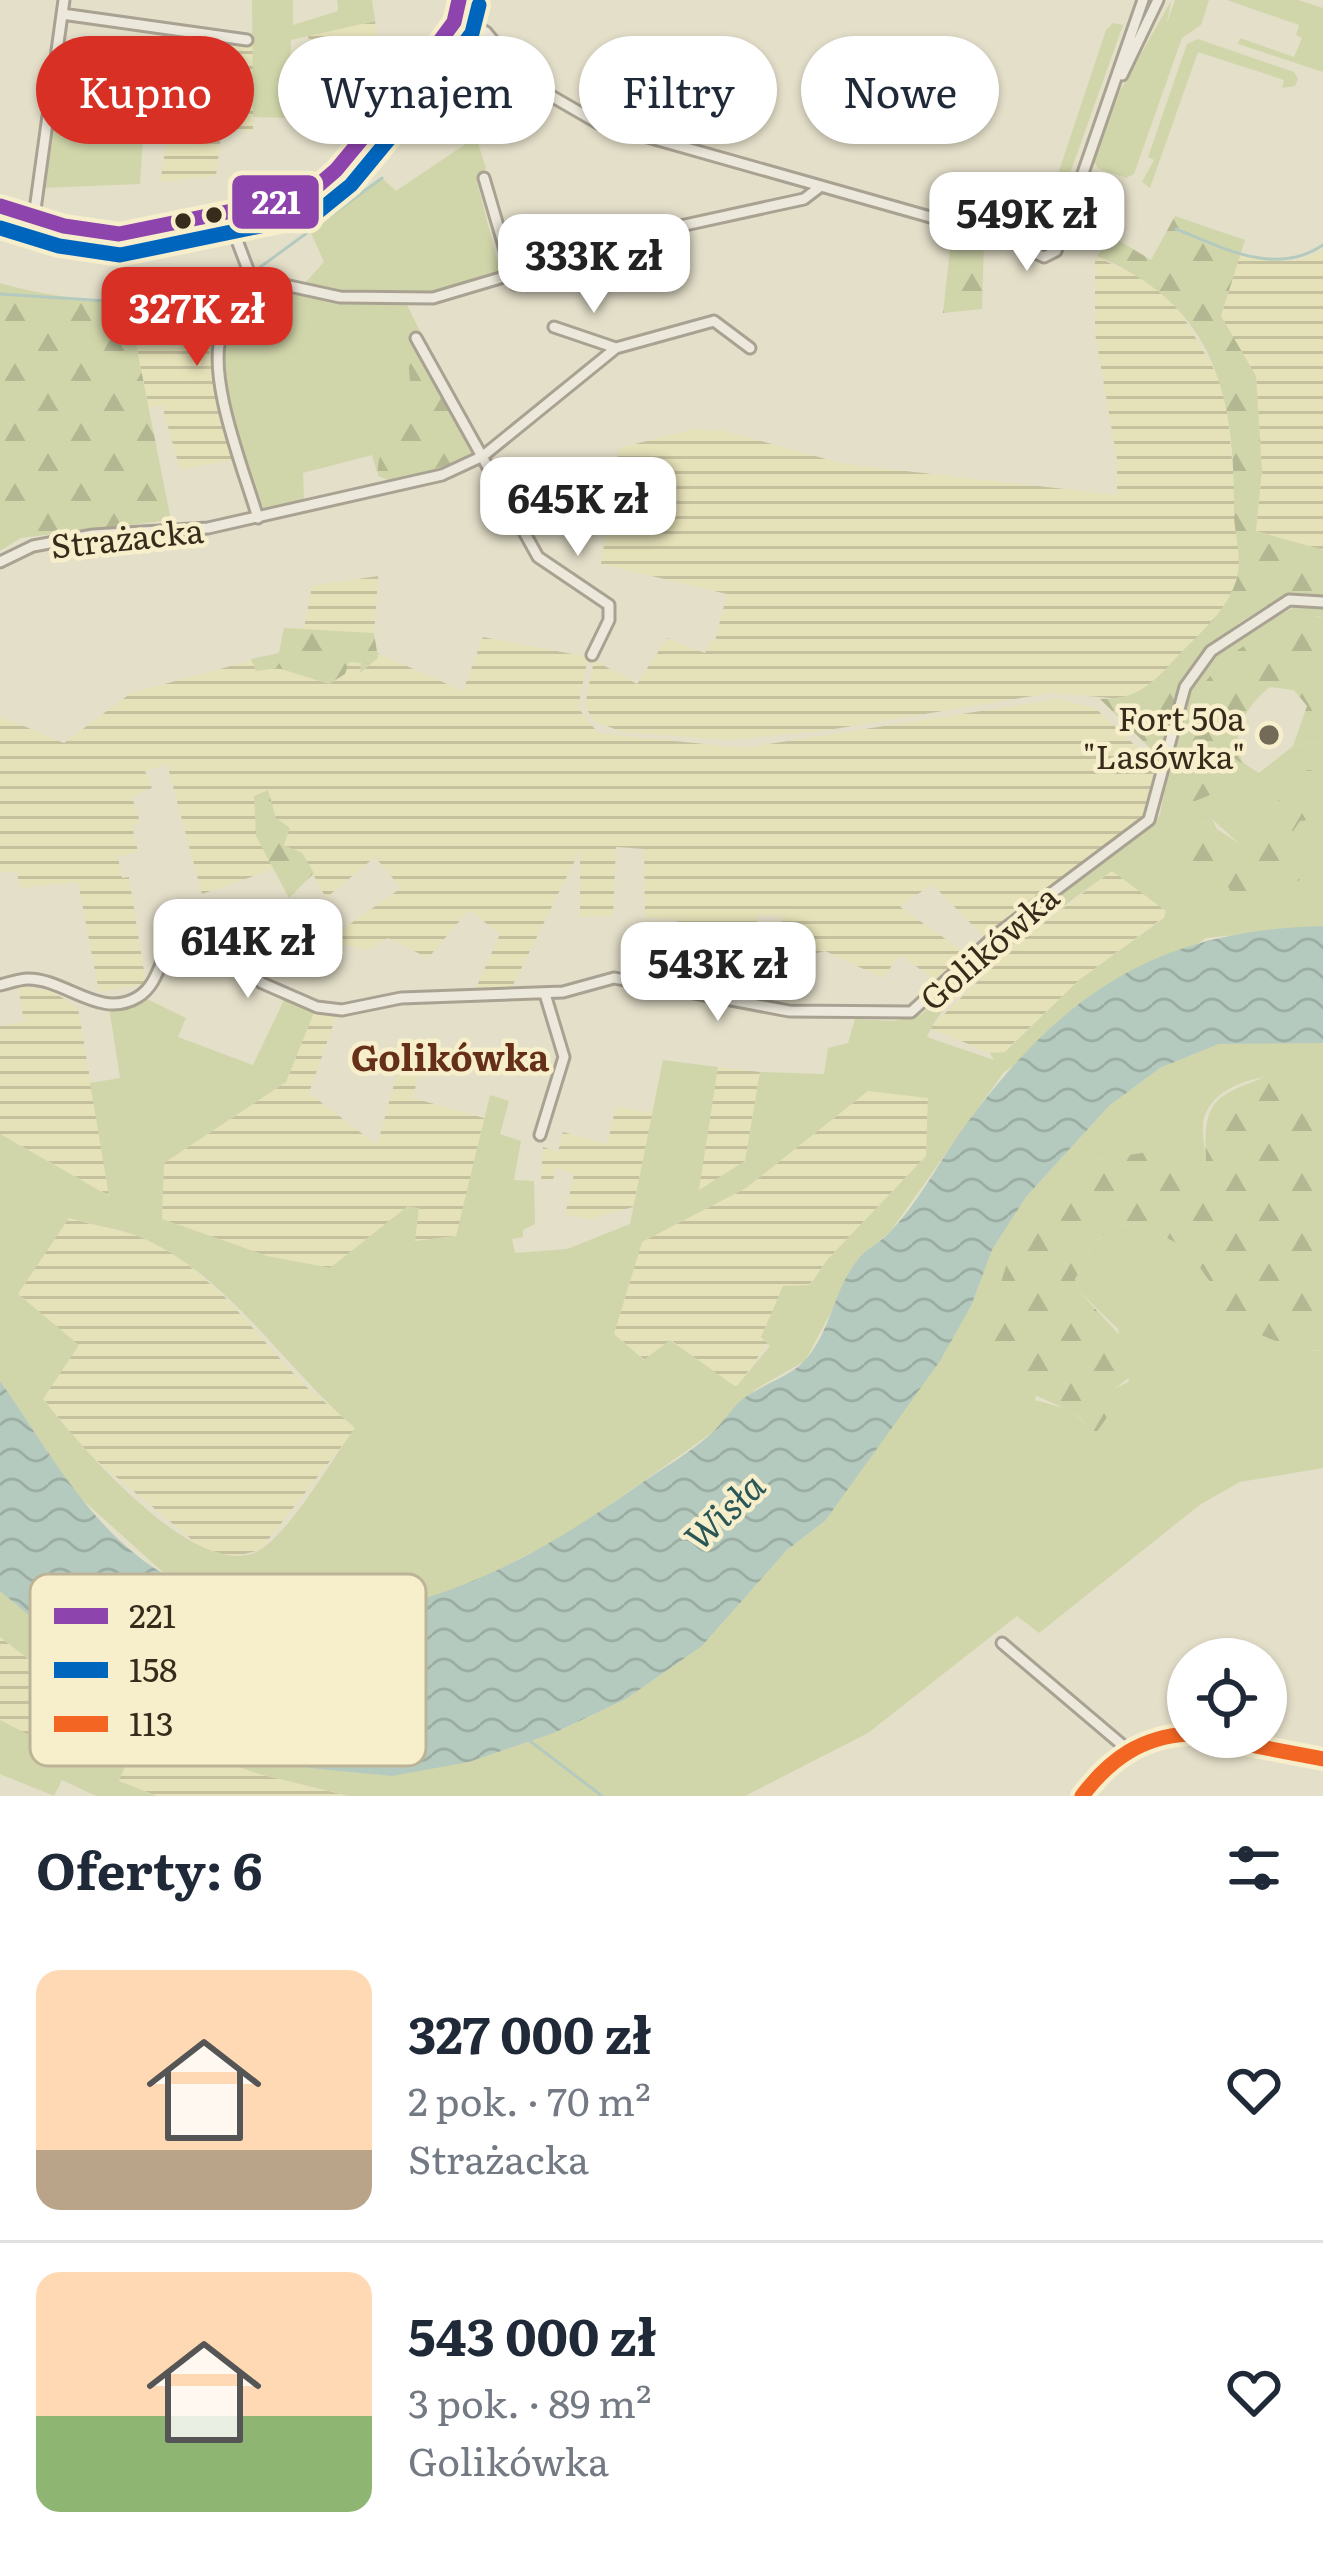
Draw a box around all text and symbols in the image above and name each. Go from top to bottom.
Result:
chip: Kupno [36,36,254,144]
chip: Wynajem [278,36,555,144]
chip: Filtry [579,36,777,144]
chip: Nowe [801,36,999,144]
pin: 549K zł [916,172,1138,274]
line badge: 221 [230,173,321,231]
text: 221 [251,175,301,224]
text: 549K zł [956,182,1098,240]
unlabelled marker [203,204,225,226]
unlabelled marker [172,210,194,232]
pin: 333K zł [483,214,705,316]
text: 333K zł [525,224,663,282]
pin: 327K zł [86,267,308,369]
text: 327K zł [129,277,265,335]
pin: 645K zł [467,457,689,559]
text: 645K zł [507,467,649,525]
street label: Strażacka [48,504,206,568]
place label: Fort 50a "Lasówka" [1083,692,1245,779]
marker: Fort 50a "Lasówka" [1256,722,1282,748]
street label: Golikówka [908,872,1068,1020]
pin: 614K zł [137,899,359,1001]
text: 614K zł [180,909,316,967]
pin: 543K zł [607,922,829,1024]
text: 543K zł [648,932,788,990]
district label: Golikówka [351,1029,550,1082]
water label: Wisła [671,1459,775,1561]
legend [30,1574,426,1766]
text: 221 [129,1589,176,1638]
map controls [1167,1638,1287,1758]
button: locate [1167,1638,1287,1758]
text: 158 [129,1643,177,1692]
text: 113 [129,1697,174,1746]
text: Oferty: 6 [36,1830,263,1906]
icon: filters [1221,1835,1287,1901]
text: 327 000 zł [408,1994,651,2070]
icon: home [132,2018,276,2162]
icon: heart [1221,2057,1287,2123]
text: 2 pok. · 70 m² [408,2070,651,2128]
text: Strażacka [408,2128,589,2186]
text: 543 000 zł [408,2296,656,2372]
icon: home [132,2320,276,2464]
icon: heart [1221,2359,1287,2425]
text: 3 pok. · 89 m² [408,2372,652,2430]
text: Golikówka [408,2430,609,2488]

